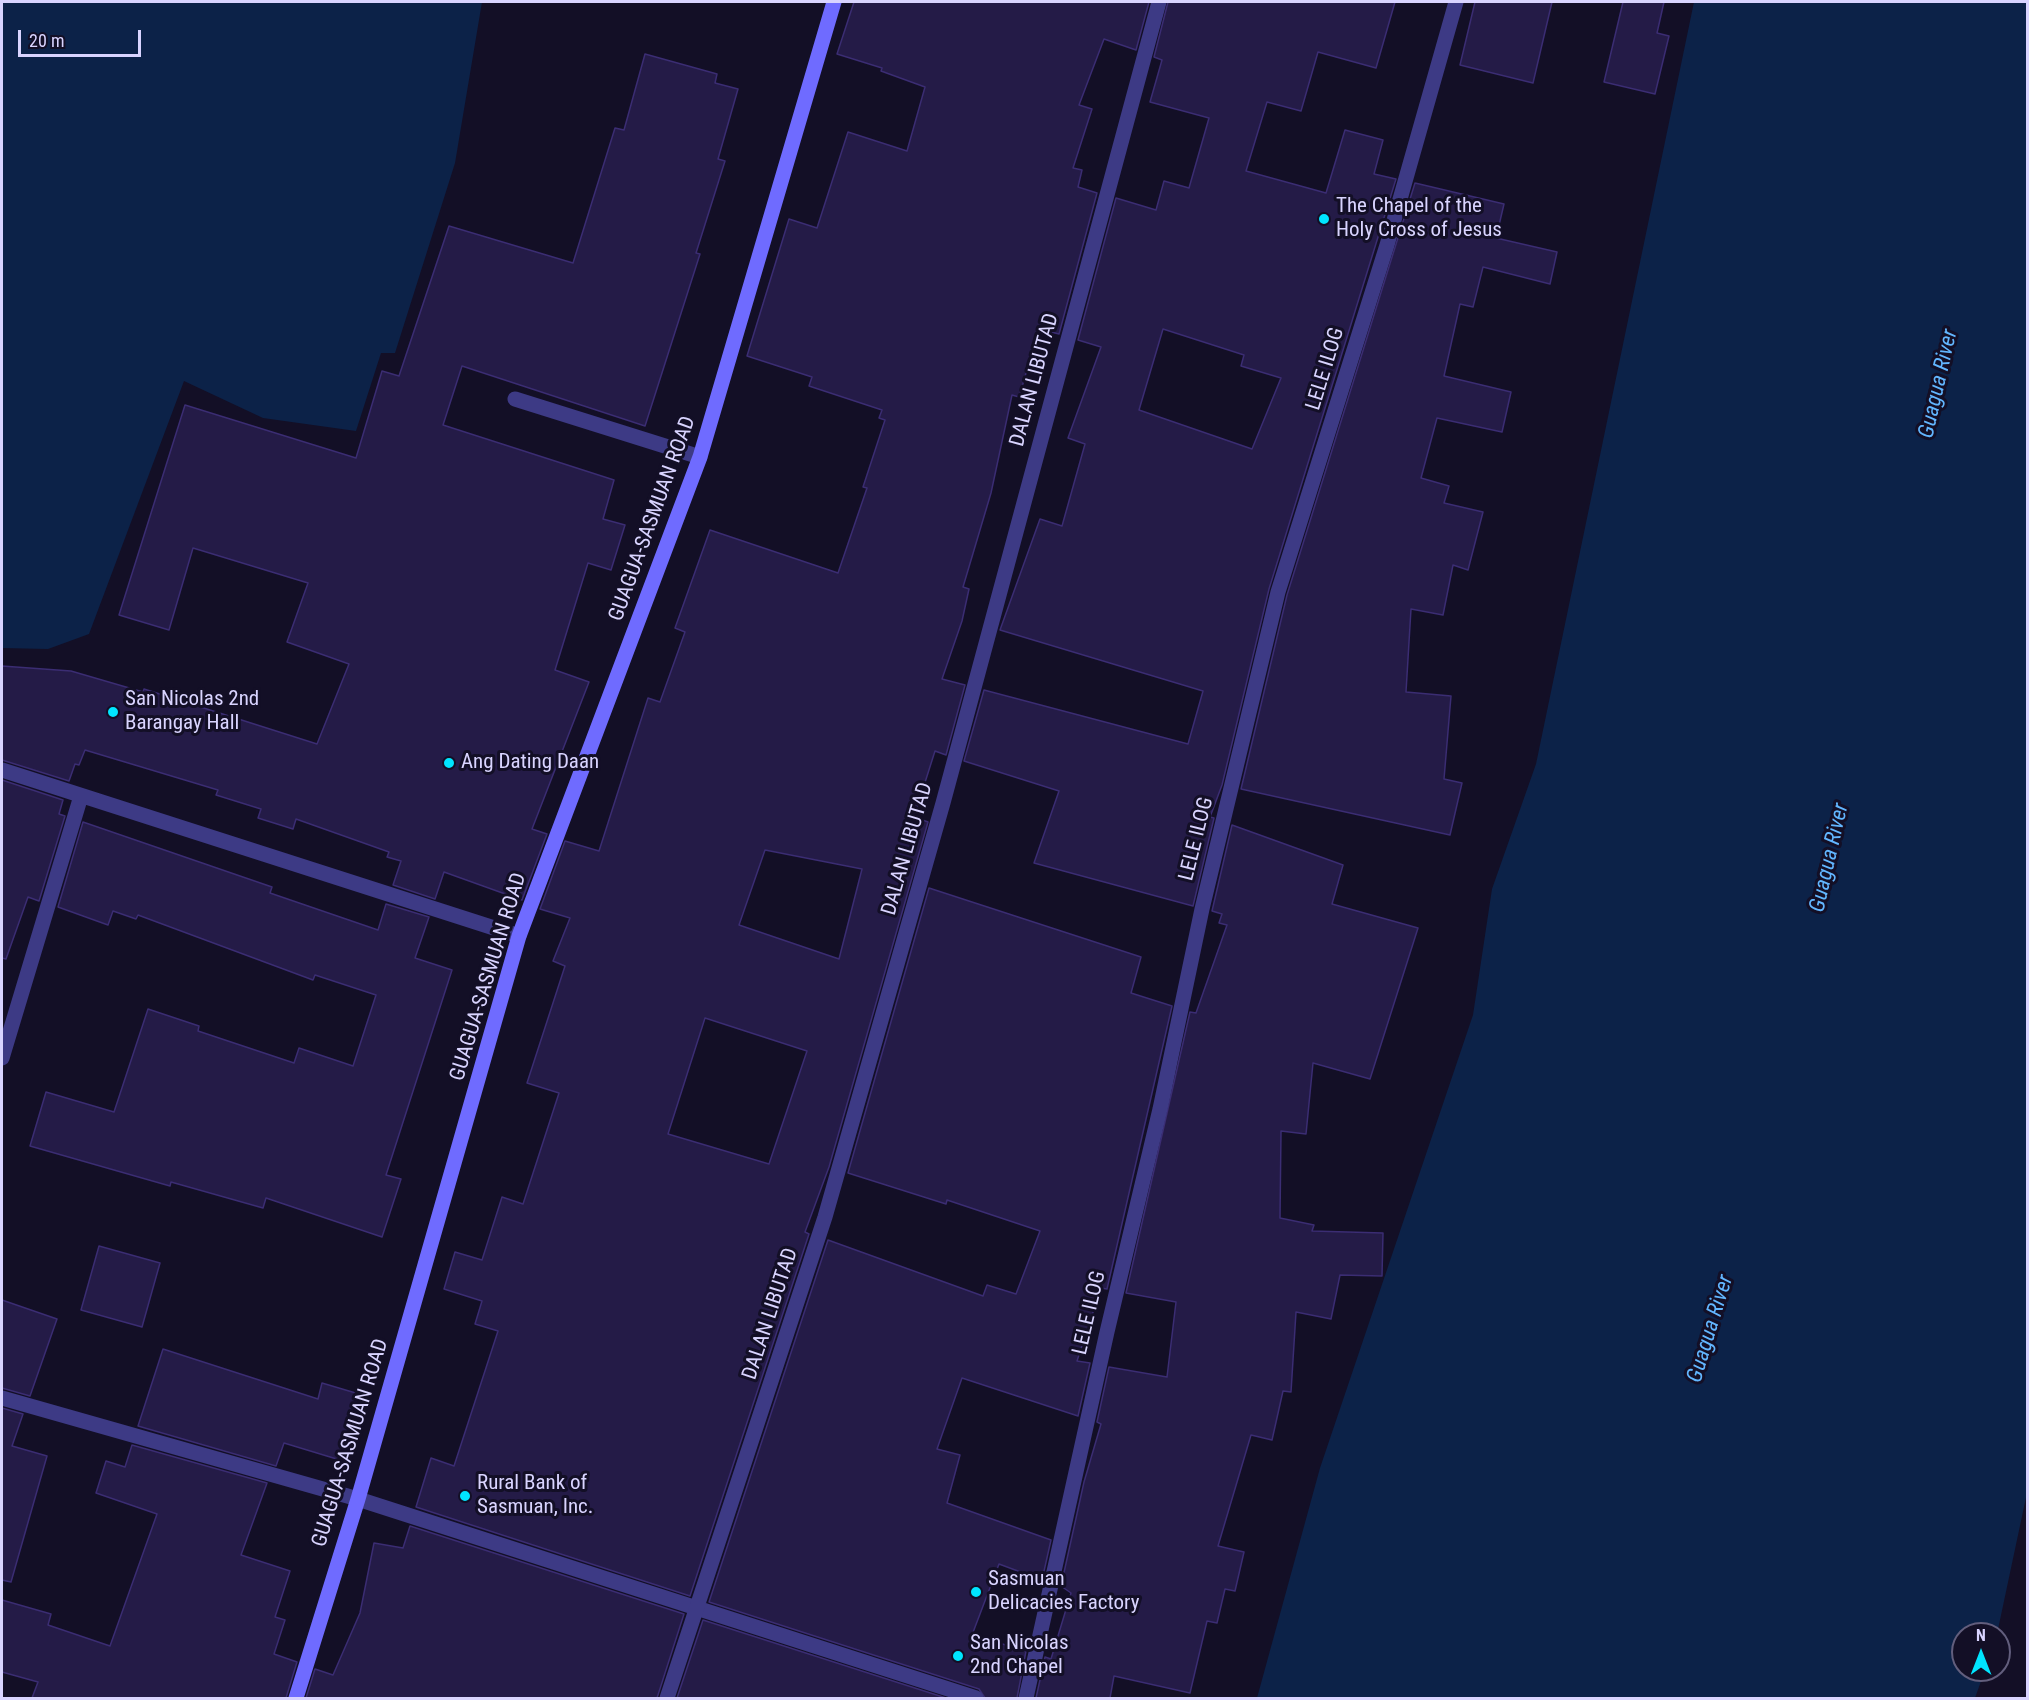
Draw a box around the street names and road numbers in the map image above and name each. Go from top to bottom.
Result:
street label: DALAN LIBUTAD [1005,311,1065,449]
street label: LELE ILOG [1301,325,1351,413]
street label: GUAGUA-SASMUAN ROAD [604,413,702,625]
street label: DALAN LIBUTAD [877,780,939,918]
street label: LELE ILOG [1174,795,1220,883]
street label: GUAGUA-SASMUAN ROAD [445,870,533,1084]
street label: DALAN LIBUTAD [738,1245,804,1383]
street label: LELE ILOG [1068,1269,1112,1357]
street label: GUAGUA-SASMUAN ROAD [307,1336,395,1550]

